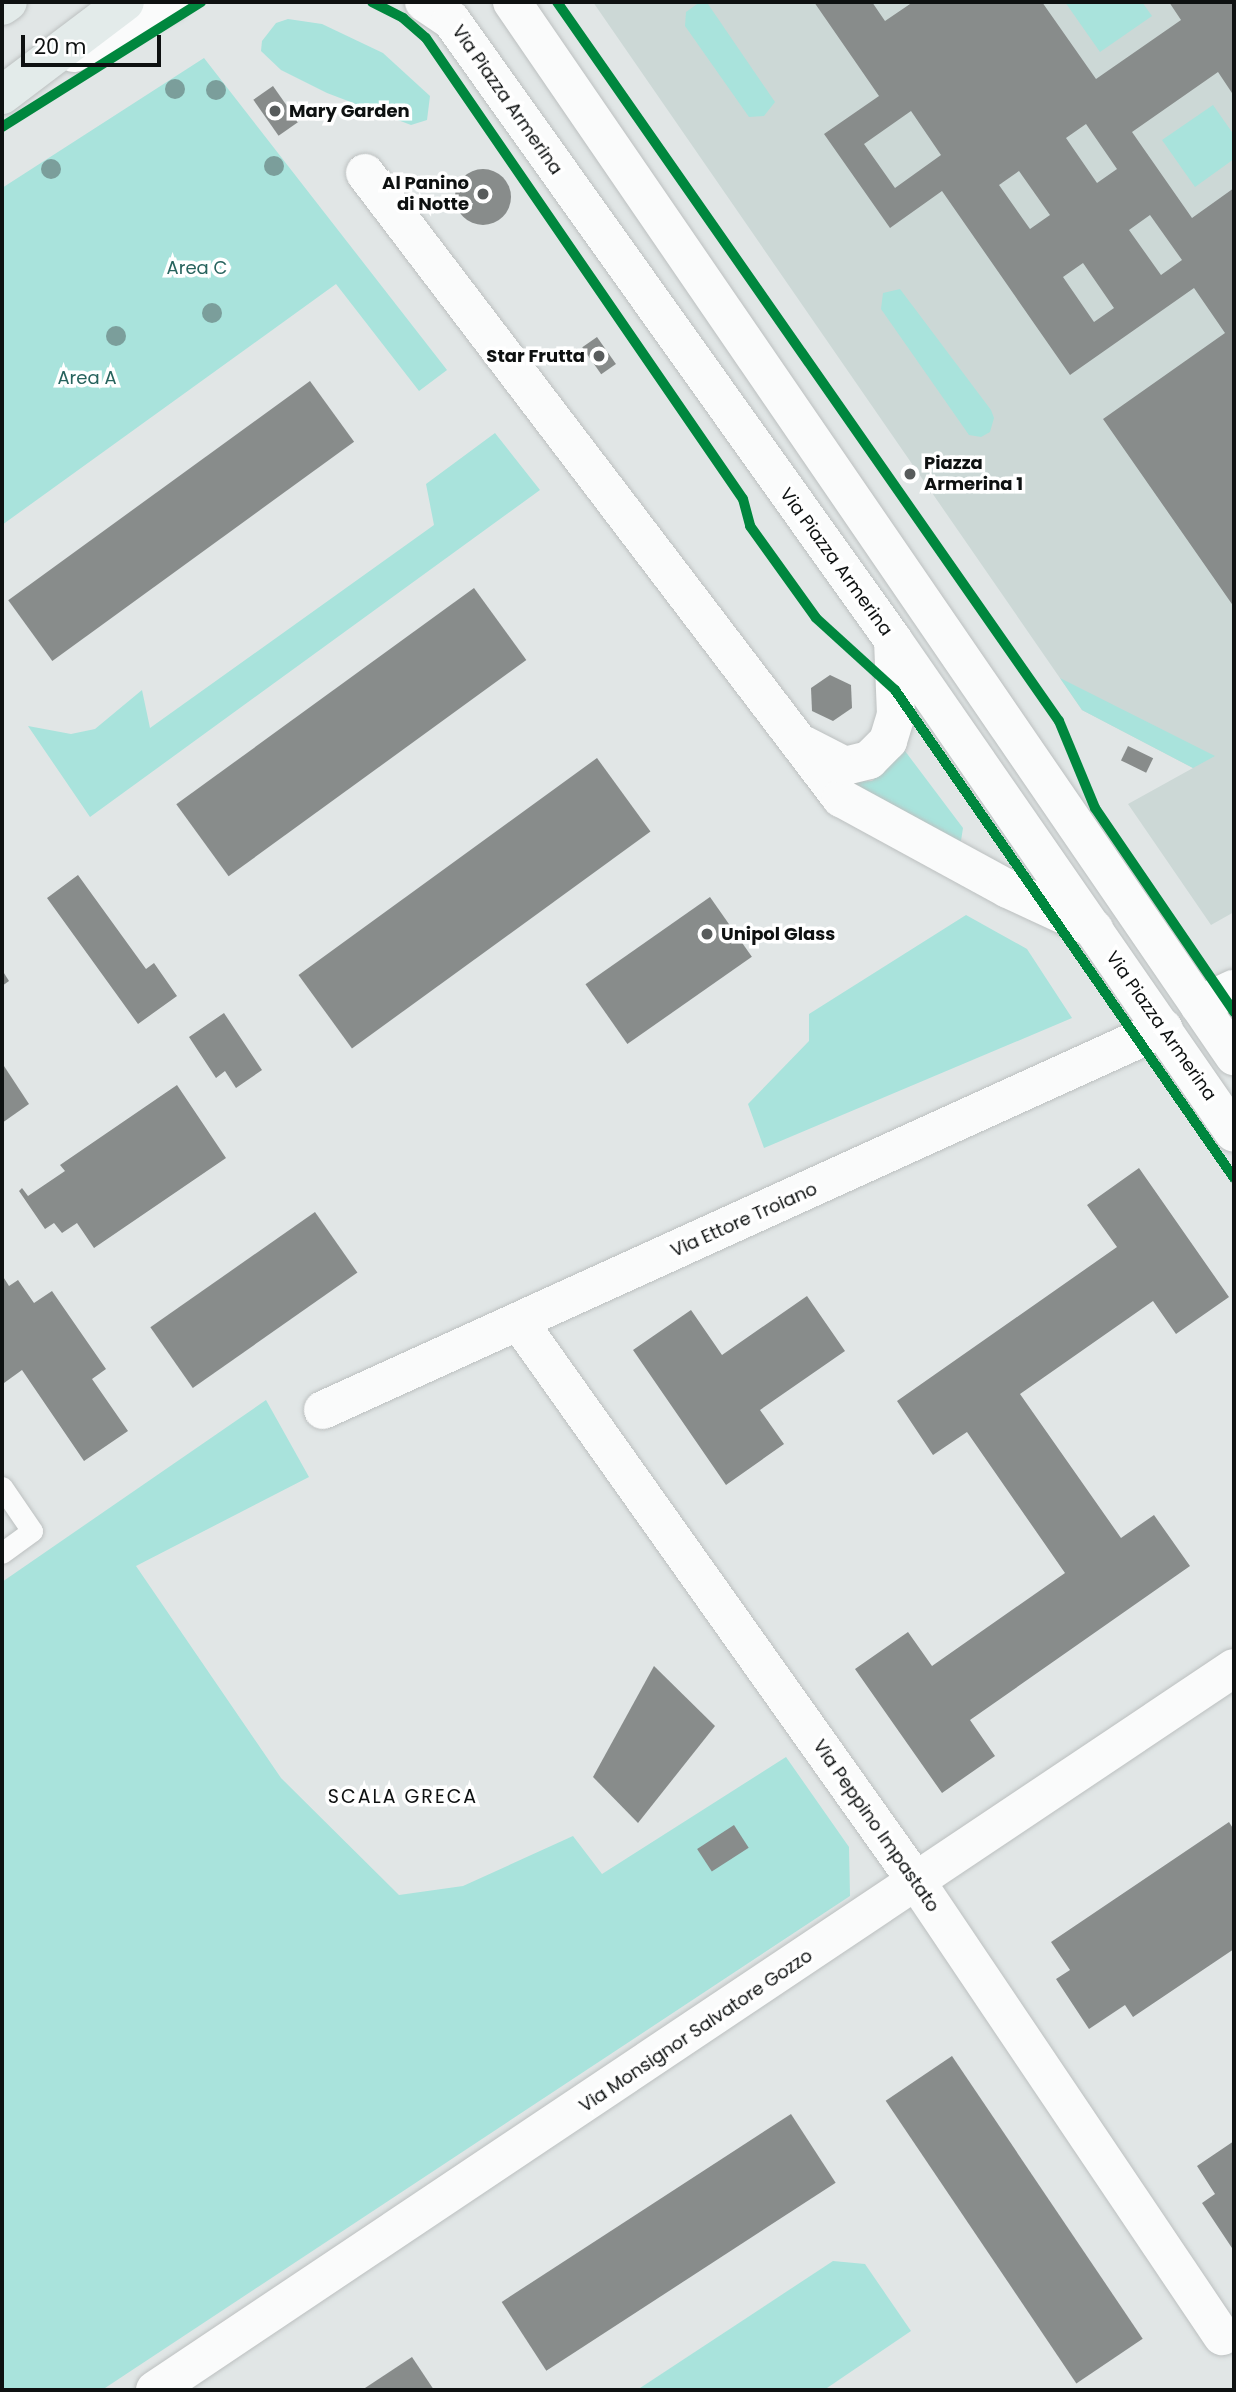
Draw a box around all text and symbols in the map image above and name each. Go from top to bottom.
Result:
scale bar [24,21,164,65]
street label: Via Piazza Armerina [447,21,567,179]
text: 20 m [34,32,87,61]
place label: Mary Garden [289,100,410,122]
marker: Mary Garden [267,103,283,119]
place label: Al Panino di Notte [382,173,469,216]
marker: Al Panino di Notte [475,186,491,202]
park label: Area C [167,257,227,279]
place label: Star Frutta [486,345,585,367]
marker: Star Frutta [591,348,607,364]
park label: Area A [57,367,117,389]
place label: Piazza Armerina 1 [924,453,1023,496]
marker: Piazza Armerina 1 [902,466,918,482]
street label: Via Piazza Armerina [775,484,897,640]
place label: Unipol Glass [721,923,835,945]
marker: Unipol Glass [699,926,715,942]
street label: Via Piazza Armerina [1101,947,1221,1105]
street label: Via Ettore Troiano [668,1178,820,1262]
street label: Via Peppino Impastato [808,1736,944,1916]
district label: SCALA GRECA [329,1786,477,1808]
street label: Via Monsignor Salvatore Gozzo [575,1945,817,2117]

